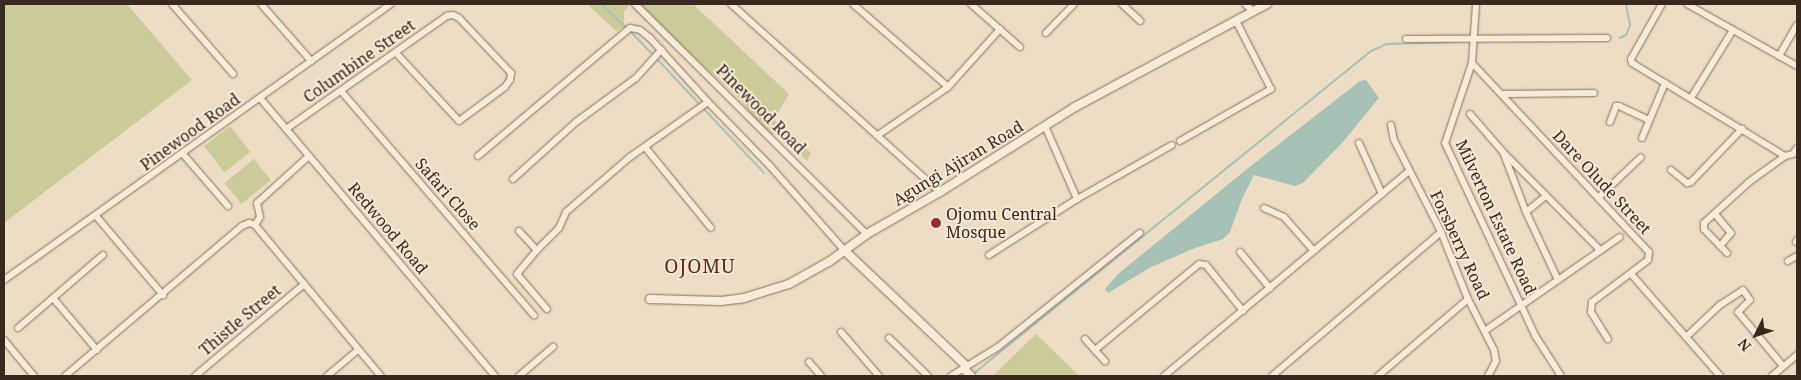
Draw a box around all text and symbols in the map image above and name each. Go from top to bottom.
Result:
street label: Columbine Street [299,15,419,107]
street label: Pinewood Road [712,60,810,158]
street label: Pinewood Road [136,89,244,175]
street label: Agungi Ajiran Road [889,117,1027,209]
street label: Dare Olude Street [1549,126,1655,238]
street label: Milverton Estate Road [1452,137,1540,297]
street label: Safari Close [411,154,485,234]
street label: Redwood Road [344,178,432,278]
street label: Forsberry Road [1426,187,1494,303]
place label: Ojomu Central Mosque [946,204,1057,242]
marker: Ojomu Central Mosque [930,217,942,229]
district label: OJOMU [664,256,736,278]
street label: Thistle Street [195,280,285,360]
north arrow [1731,310,1781,360]
text: N [1734,335,1755,356]

